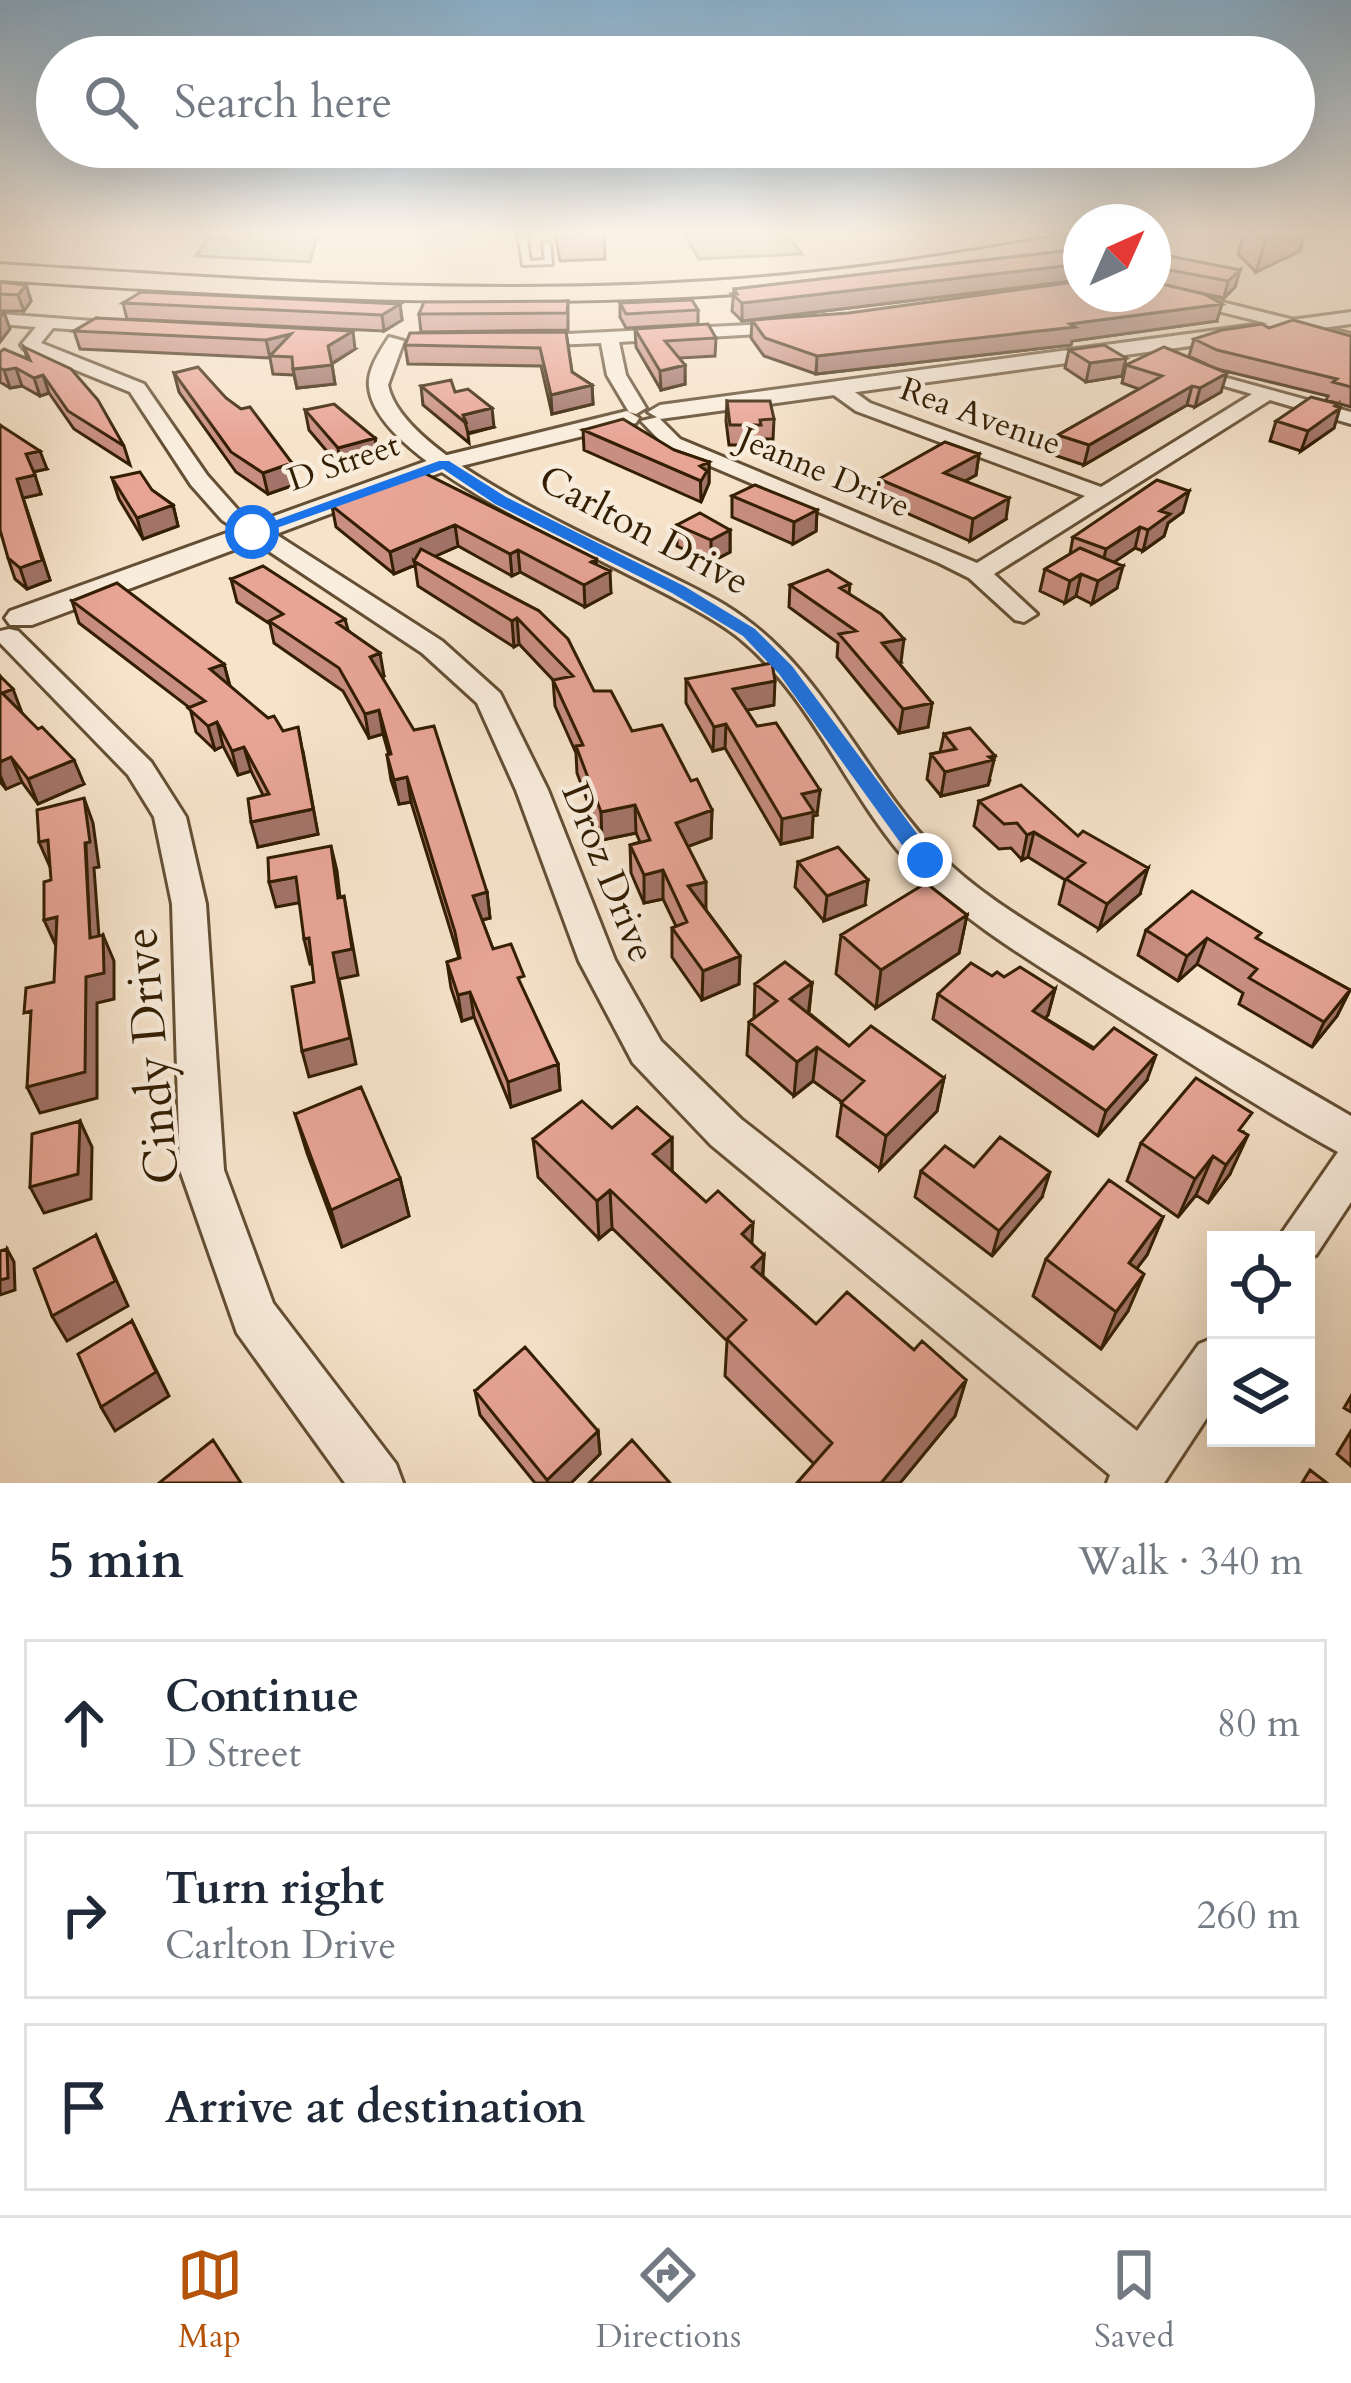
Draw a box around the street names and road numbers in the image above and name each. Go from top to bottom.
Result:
street label: Rea Avenue [894,367,1067,466]
street label: Jeanne Drive [727,414,917,529]
street label: D Street [282,422,406,502]
street label: Carlton Drive [530,453,759,608]
street label: Droz Drive [549,775,669,970]
street label: Cindy Drive [108,925,195,1187]

